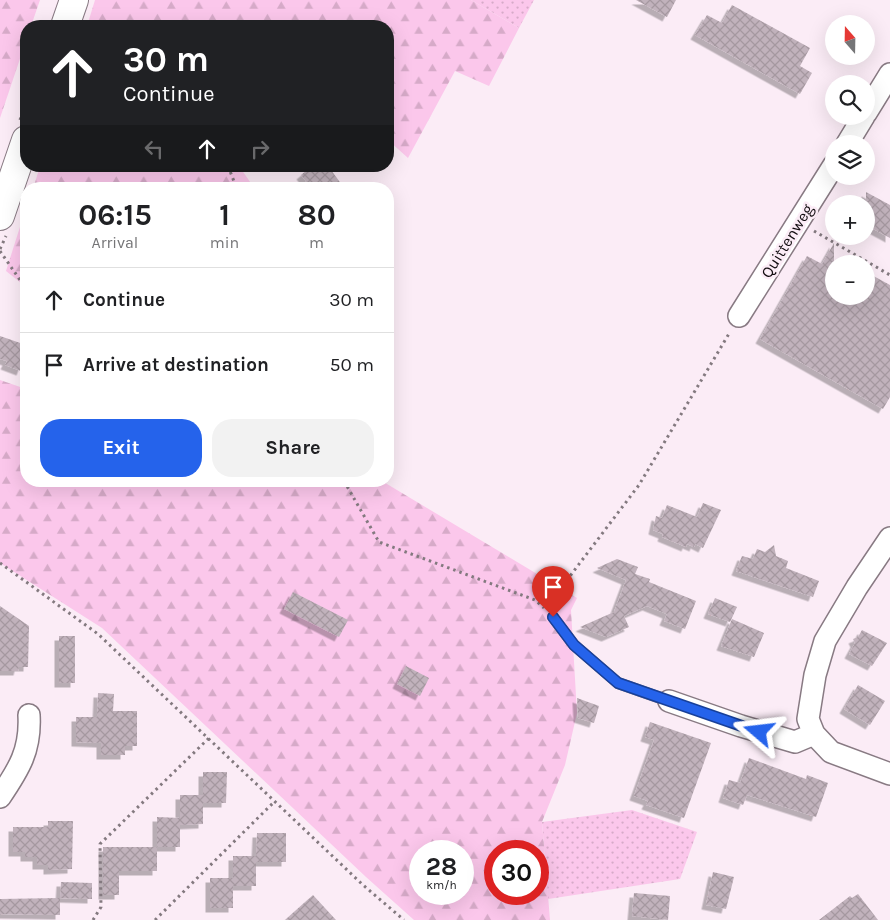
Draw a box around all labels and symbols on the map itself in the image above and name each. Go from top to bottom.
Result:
north arrow [825,15,875,65]
street label: Quittenweg [757,201,817,281]
pin [532,566,574,617]
position arrow [732,705,784,757]
speed limit sign: 30 [484,840,549,905]

